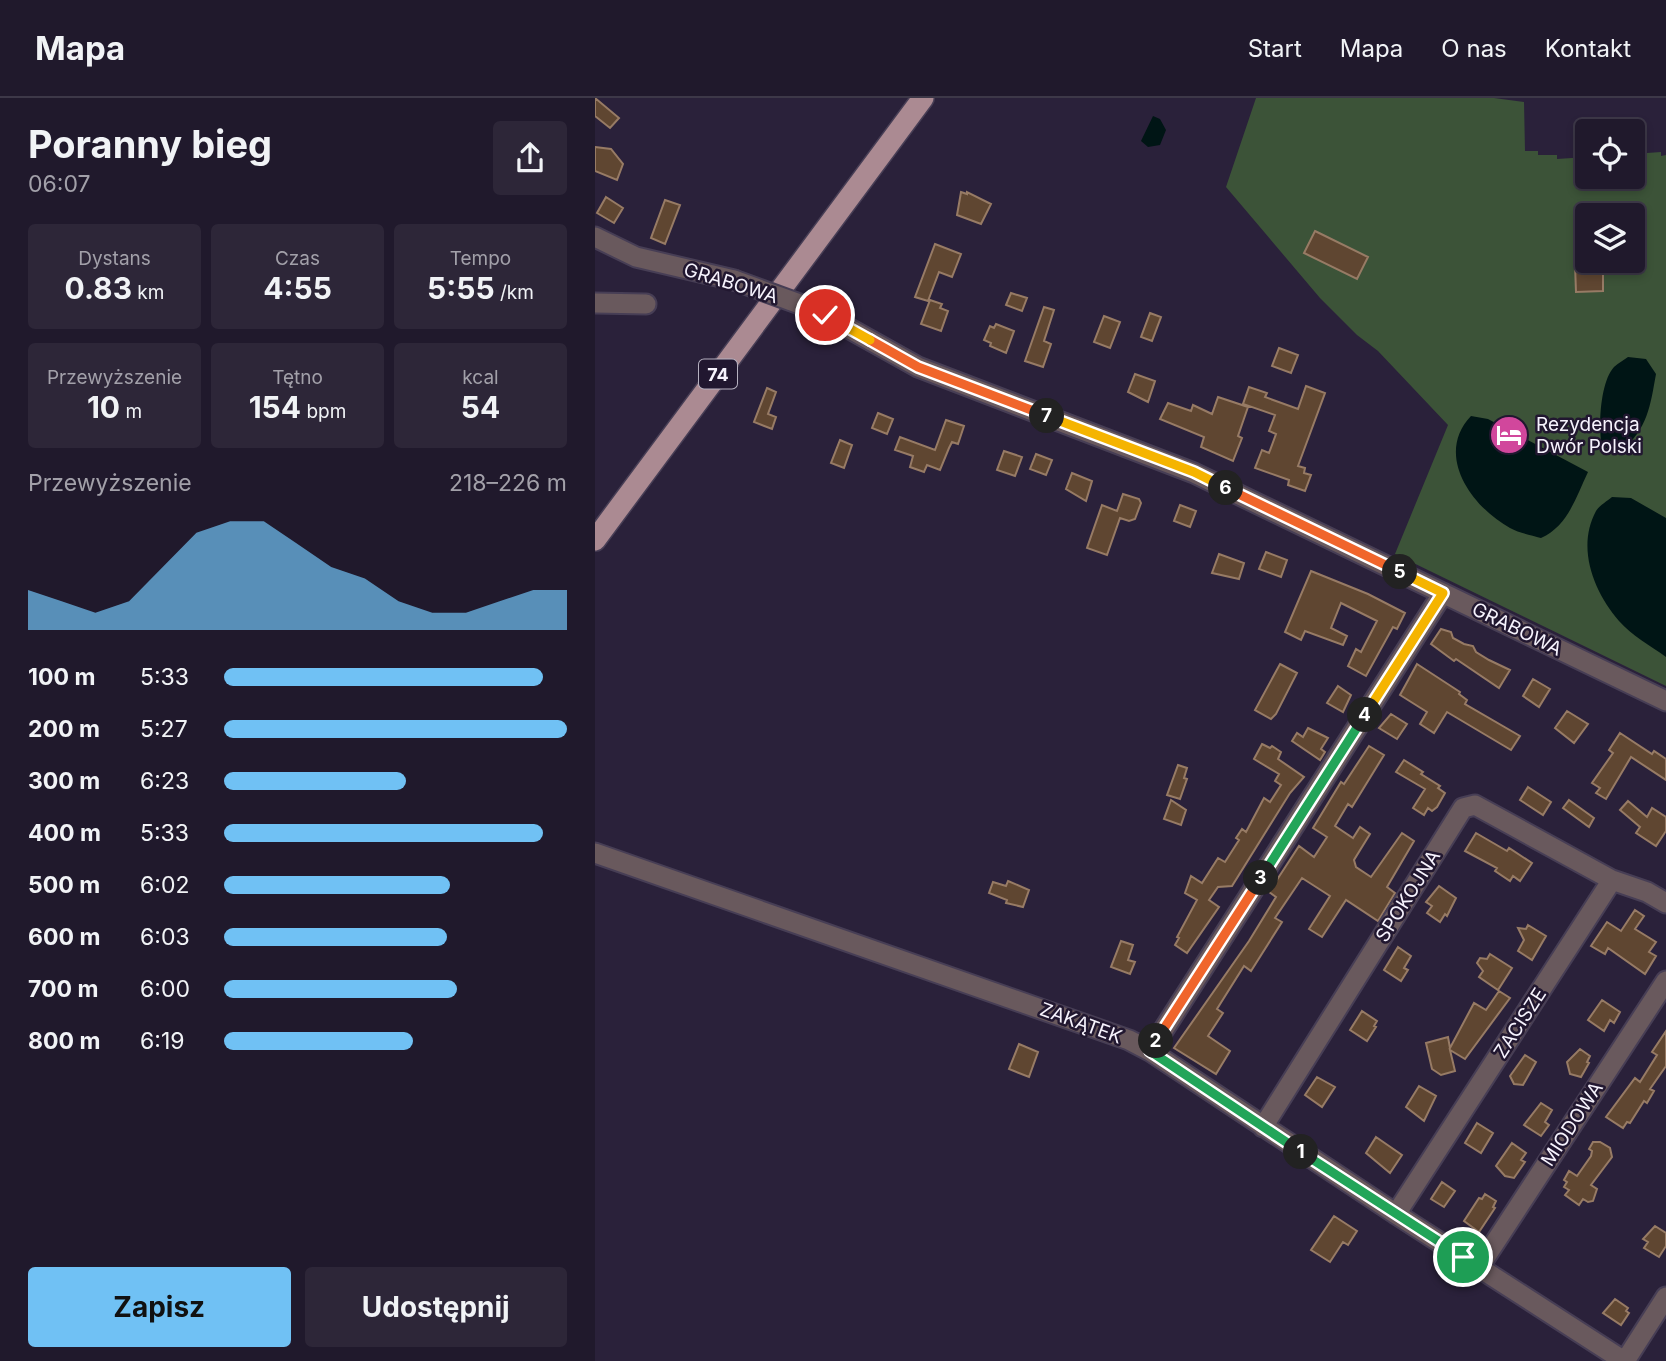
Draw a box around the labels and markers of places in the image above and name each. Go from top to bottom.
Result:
pin [795,285,855,345]
pin: 7 [1029,398,1065,434]
place label: Rezydencja Dwór Polski [1536,413,1642,458]
hotel icon: Rezydencja Dwór Polski [1488,414,1530,456]
pin: 6 [1209,470,1243,506]
pin: 5 [1383,554,1417,589]
pin: 4 [1347,698,1383,732]
pin: 3 [1243,860,1279,896]
pin: 2 [1139,1024,1173,1058]
pin: 1 [1283,1134,1319,1170]
pin [1433,1227,1493,1287]

